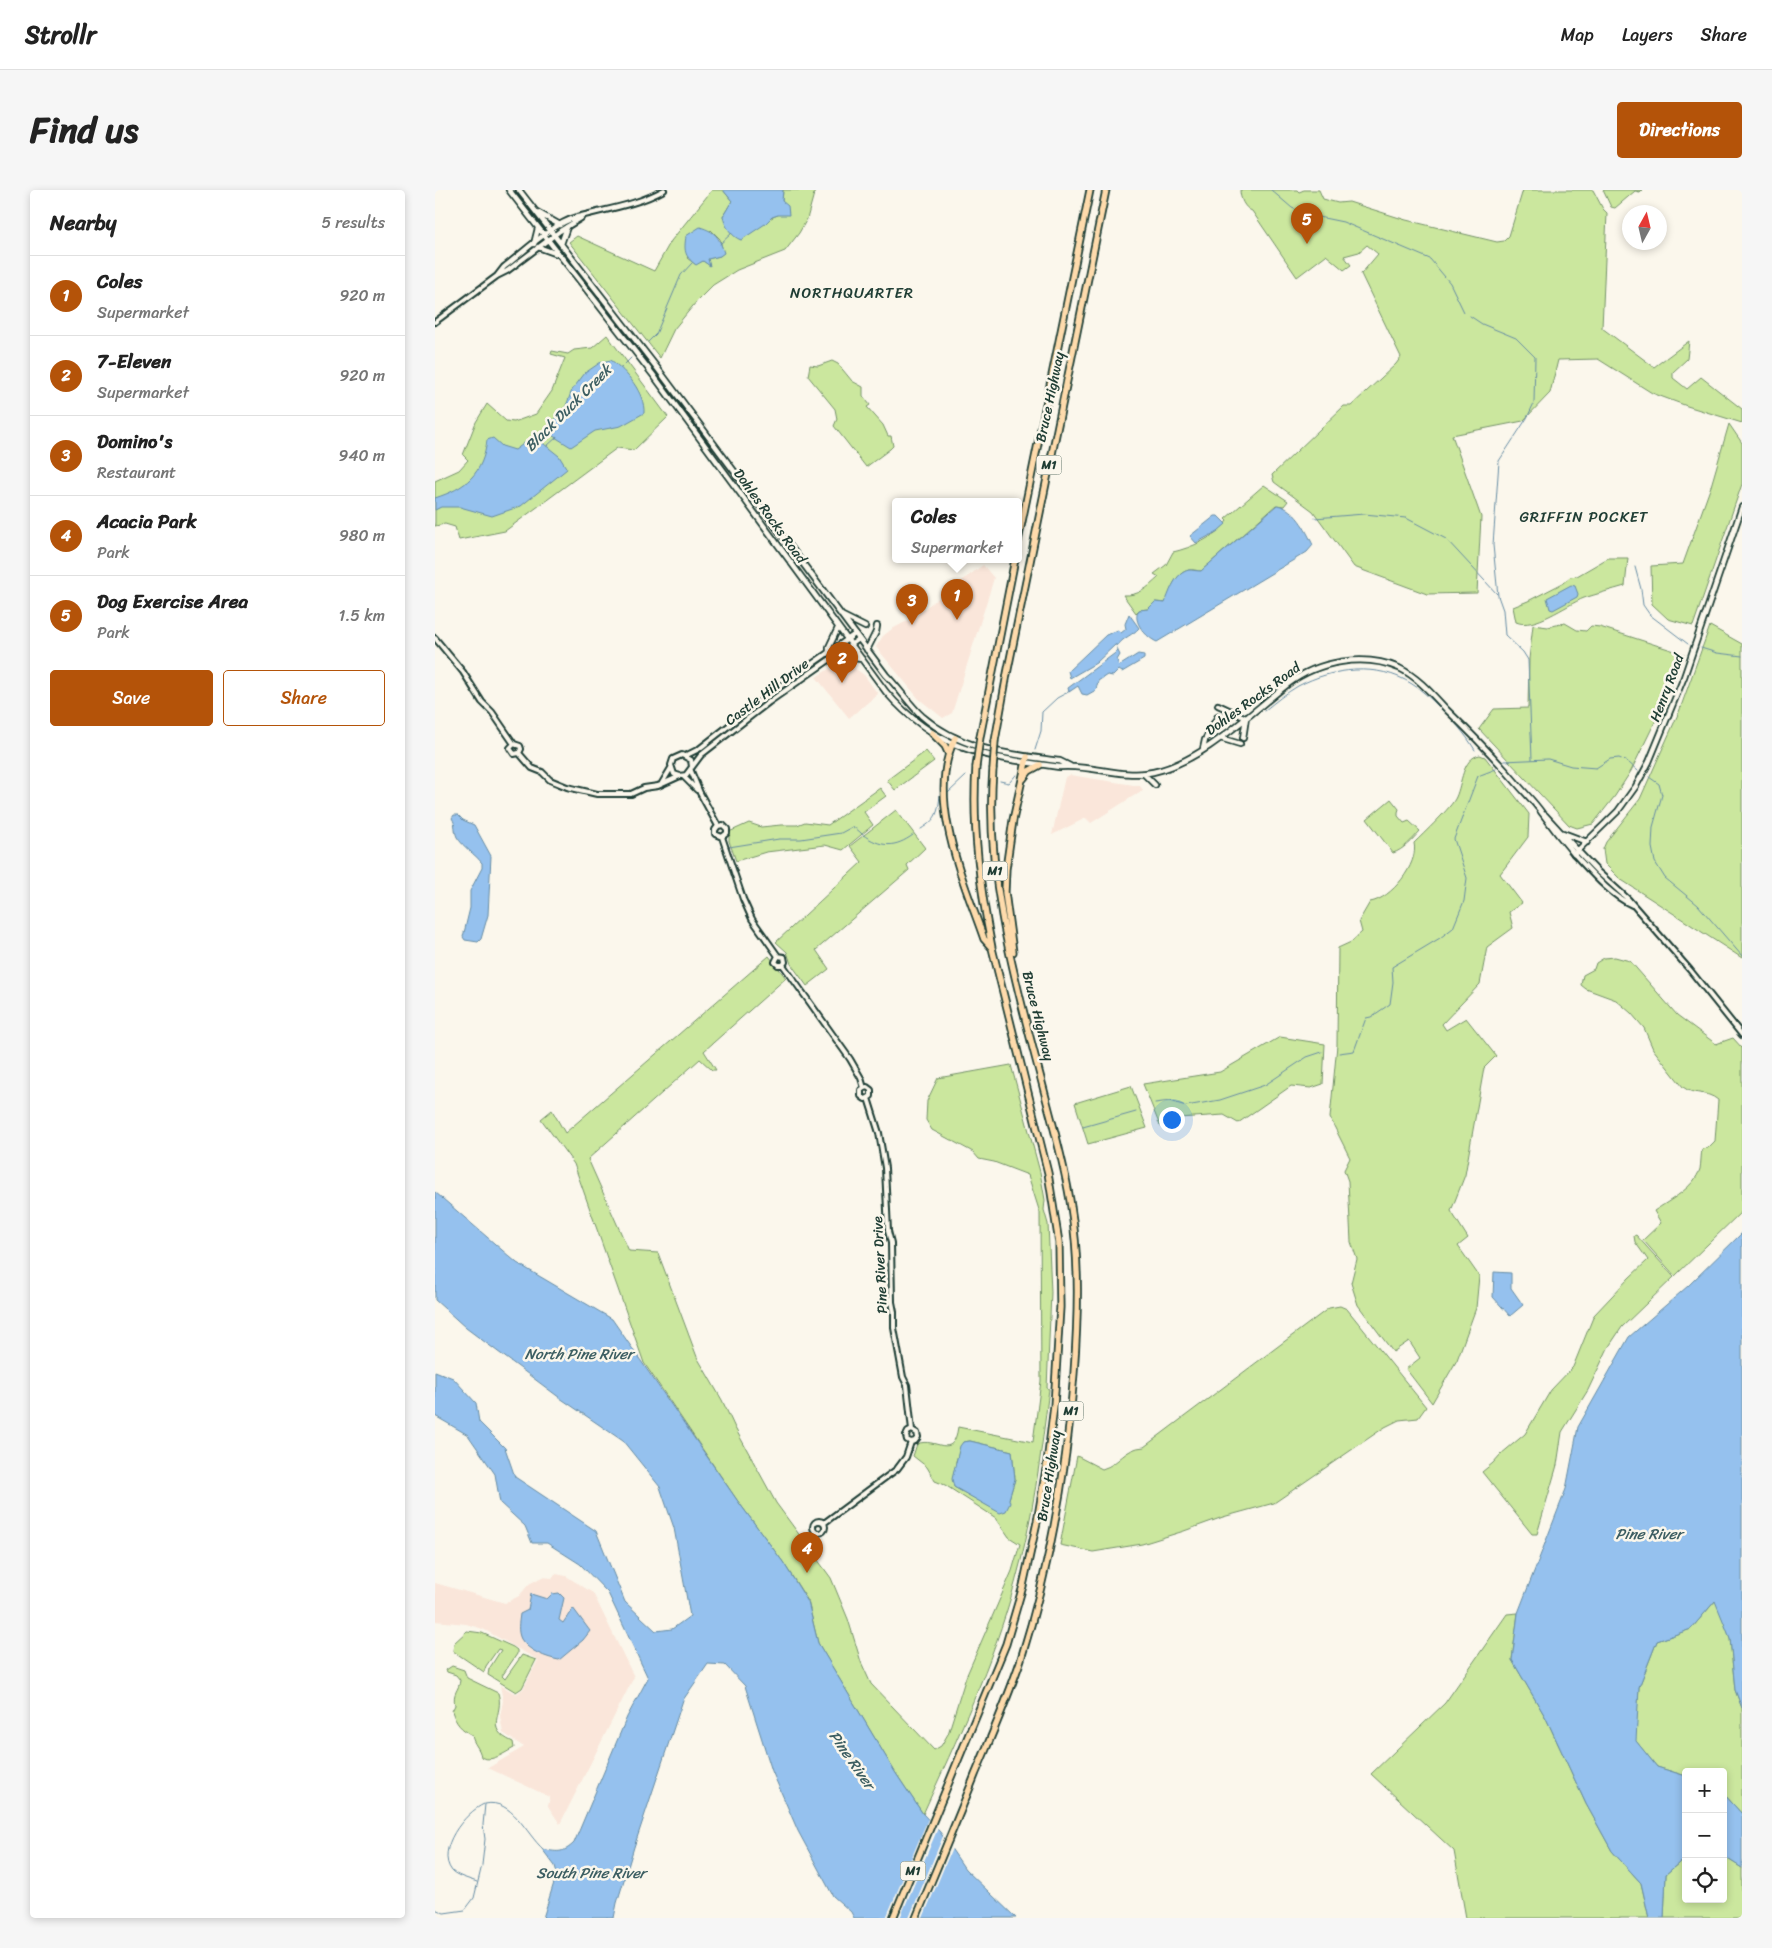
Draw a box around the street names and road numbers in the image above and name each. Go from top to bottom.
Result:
street label: Bruce Highway [1028,349,1072,445]
road number: M1 [1037,456,1061,474]
street label: Dohles Rocks Road [727,463,814,570]
street label: Henry Road [1643,649,1692,726]
street label: Castle Hill Drive [719,652,815,732]
street label: Dohles Rocks Road [1200,655,1307,742]
road number: M1 [983,861,1007,880]
street label: Bruce Highway [1015,968,1061,1064]
street label: Pine River Drive [865,1215,895,1314]
road number: M1 [1059,1402,1083,1420]
street label: Bruce Highway [1029,1428,1069,1523]
road number: M1 [901,1862,925,1880]

